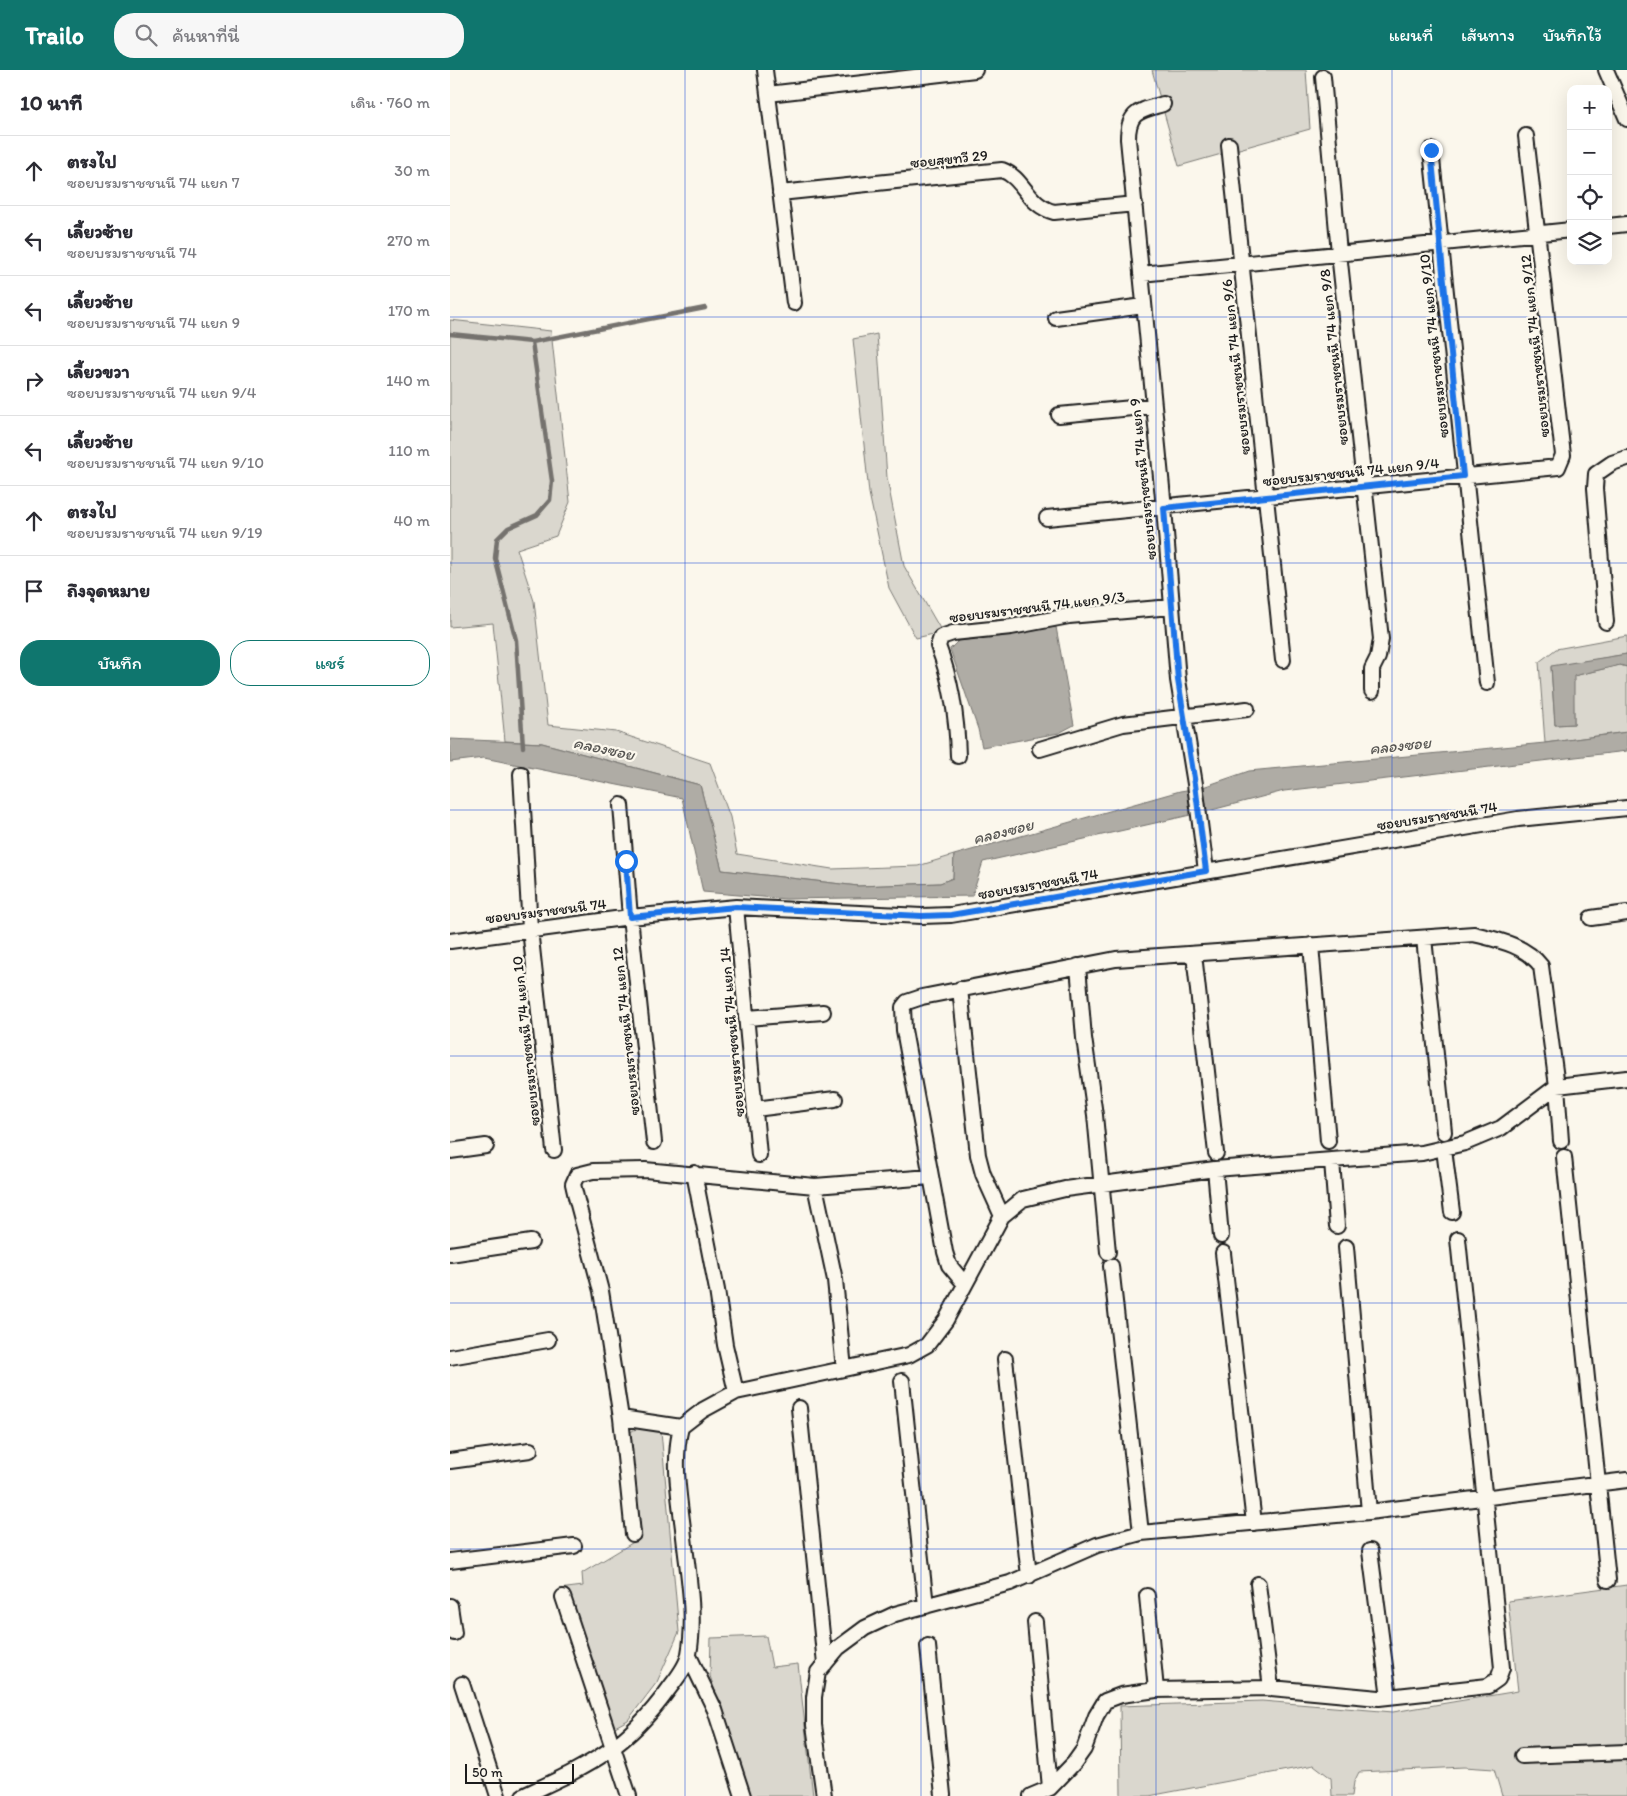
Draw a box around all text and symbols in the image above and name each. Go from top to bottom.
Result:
search box [114,13,464,58]
text: Trailo [25,21,84,50]
icon: search [132,21,160,49]
text: ค้นหาที่นี่ [172,24,240,47]
text: แผนที่ [1389,24,1433,46]
text: เส้นทาง [1461,24,1515,46]
text: บันทึกไว้ [1543,24,1602,46]
map controls [1567,85,1612,265]
button: + [1567,85,1612,130]
text: 10 นาที [20,90,83,115]
text: เดิน · 760 m [350,93,430,112]
button: − [1567,130,1612,175]
route end [1420,139,1443,162]
street label: ซอยสุขทวี 29 [909,146,989,173]
text: ตรงไป [67,150,117,173]
icon: ahead [20,157,48,185]
text: 30 m [394,161,430,180]
text: ซอยบรมราชชนนี 74 แยก 7 [67,173,240,192]
button: locate [1567,175,1612,220]
text: เลี้ยวซ้าย [67,220,133,243]
button: layers [1567,220,1612,265]
icon: left [20,227,48,255]
text: 270 m [387,231,430,250]
text: ซอยบรมราชชนนี 74 [67,243,197,262]
street label: ซอยบรมราชชนนี 74 แยก 9/10 [1415,253,1453,439]
street label: ซอยบรมราชชนนี 74 แยก 9/12 [1516,254,1554,438]
street label: ซอยบรมราชชนนี 74 แยก 9/8 [1316,268,1352,446]
street label: ซอยบรมราชชนนี 74 แยก 9/6 [1218,278,1254,456]
text: เลี้ยวซ้าย [67,290,133,313]
icon: left [20,297,48,325]
text: 170 m [388,301,430,320]
text: ซอยบรมราชชนนี 74 แยก 9 [67,313,240,332]
text: เลี้ยวขวา [67,360,130,383]
icon: right [20,367,48,395]
text: 140 m [386,371,430,390]
text: ซอยบรมราชชนนี 74 แยก 9/4 [67,383,256,402]
street label: ซอยบรมราชชนนี 74 แยก 9 [1126,397,1160,561]
text: เลี้ยวซ้าย [67,430,133,453]
icon: left [20,437,48,465]
text: 110 m [388,441,430,460]
text: ซอยบรมราชชนนี 74 แยก 9/10 [67,453,264,472]
street label: ซอยบรมราชชนนี 74 แยก 9/4 [1262,454,1440,490]
text: ตรงไป [67,500,117,523]
icon: ahead [20,507,48,535]
text: 40 m [393,511,430,530]
text: ซอยบรมราชชนนี 74 แยก 9/19 [67,523,263,542]
icon: arrive [20,577,48,605]
text: ถึงจุดหมาย [67,579,150,602]
street label: ซอยบรมราชชนนี 74 แยก 9/3 [948,587,1126,627]
button: บันทึก [20,640,220,686]
button: แชร์ [230,640,430,686]
water label: คลองซอย [572,733,638,765]
water label: คลองซอย [1368,733,1434,758]
street label: ซอยบรมราชชนนี 74 [1375,798,1499,834]
water label: คลองซอย [971,814,1037,848]
route start [615,850,638,873]
street label: ซอยบรมราชชนนี 74 [976,865,1100,903]
street label: ซอยบรมราชชนนี 74 [484,895,608,927]
street label: ซอยบรมราชชนนี 74 แยก 12 [608,946,644,1116]
street label: ซอยบรมราชชนนี 74 แยก 14 [716,946,748,1118]
street label: ซอยบรมราชชนนี 74 แยก 10 [508,955,544,1127]
scale bar [465,1761,574,1784]
text: 50 m [472,1764,503,1781]

